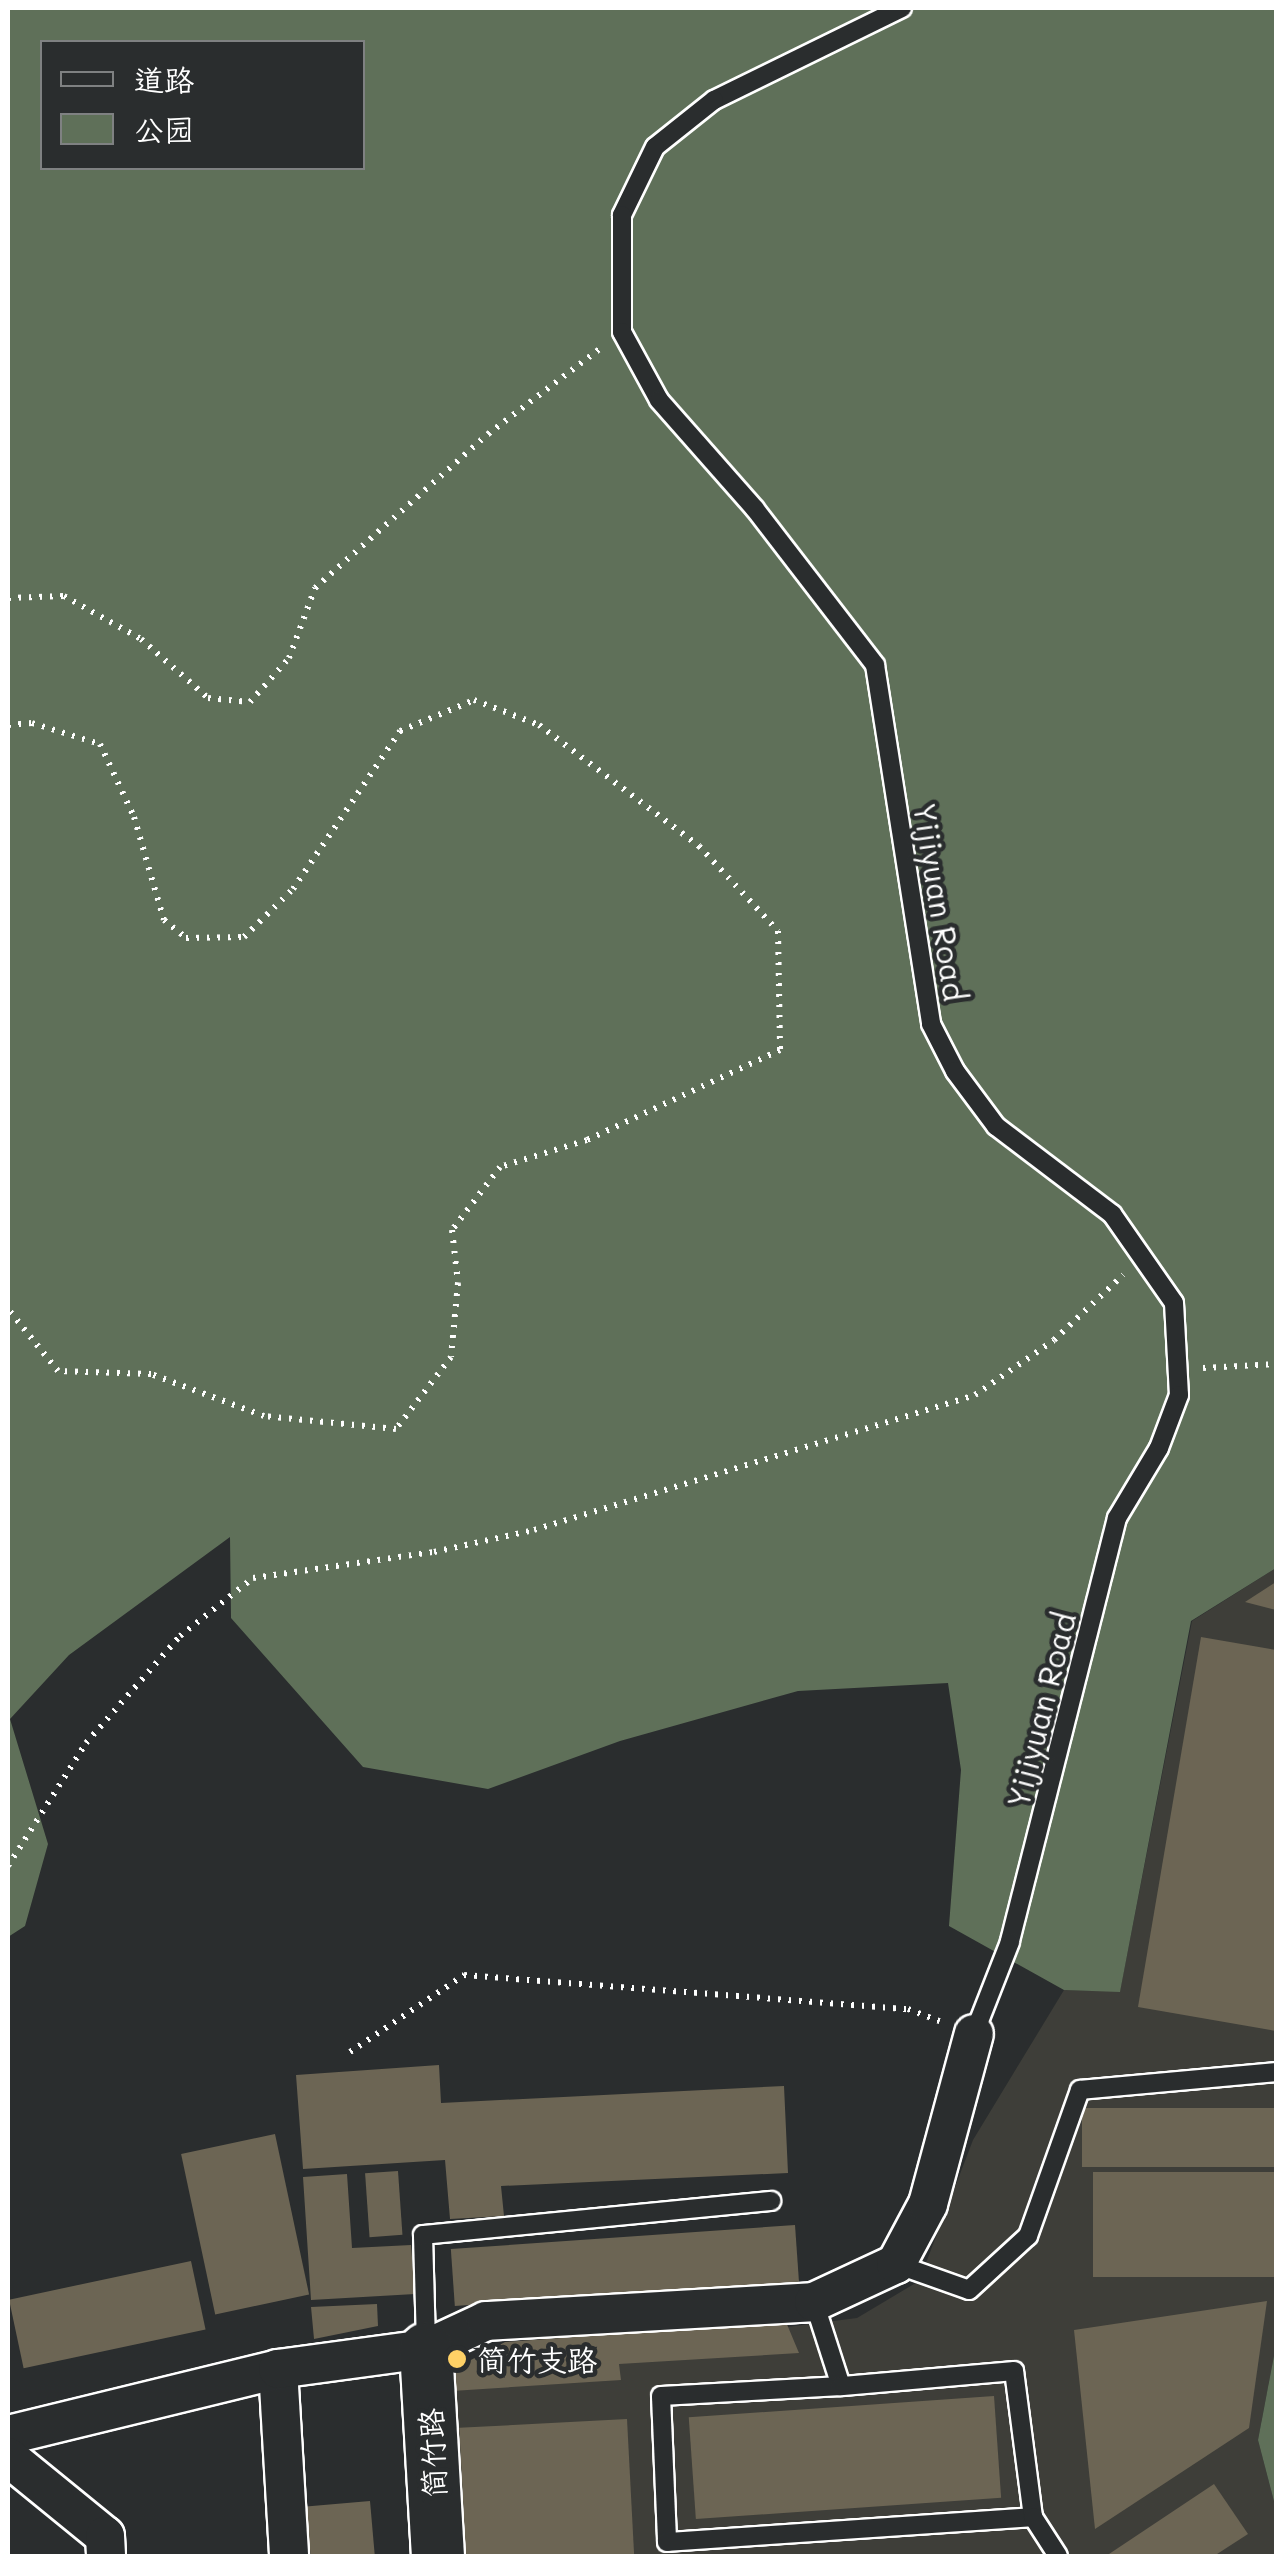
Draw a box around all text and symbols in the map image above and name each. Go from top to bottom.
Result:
legend [40,40,365,170]
text: 道路 [134,59,194,99]
text: 公园 [134,109,194,149]
street label: Yijiyuan Road [907,801,973,1003]
street label: Yijiyuan Road [999,1609,1083,1811]
place label: 简竹支路 [477,2341,597,2377]
marker: 简竹支路 [446,2348,468,2370]
street label: 简竹路 [412,2407,452,2499]

